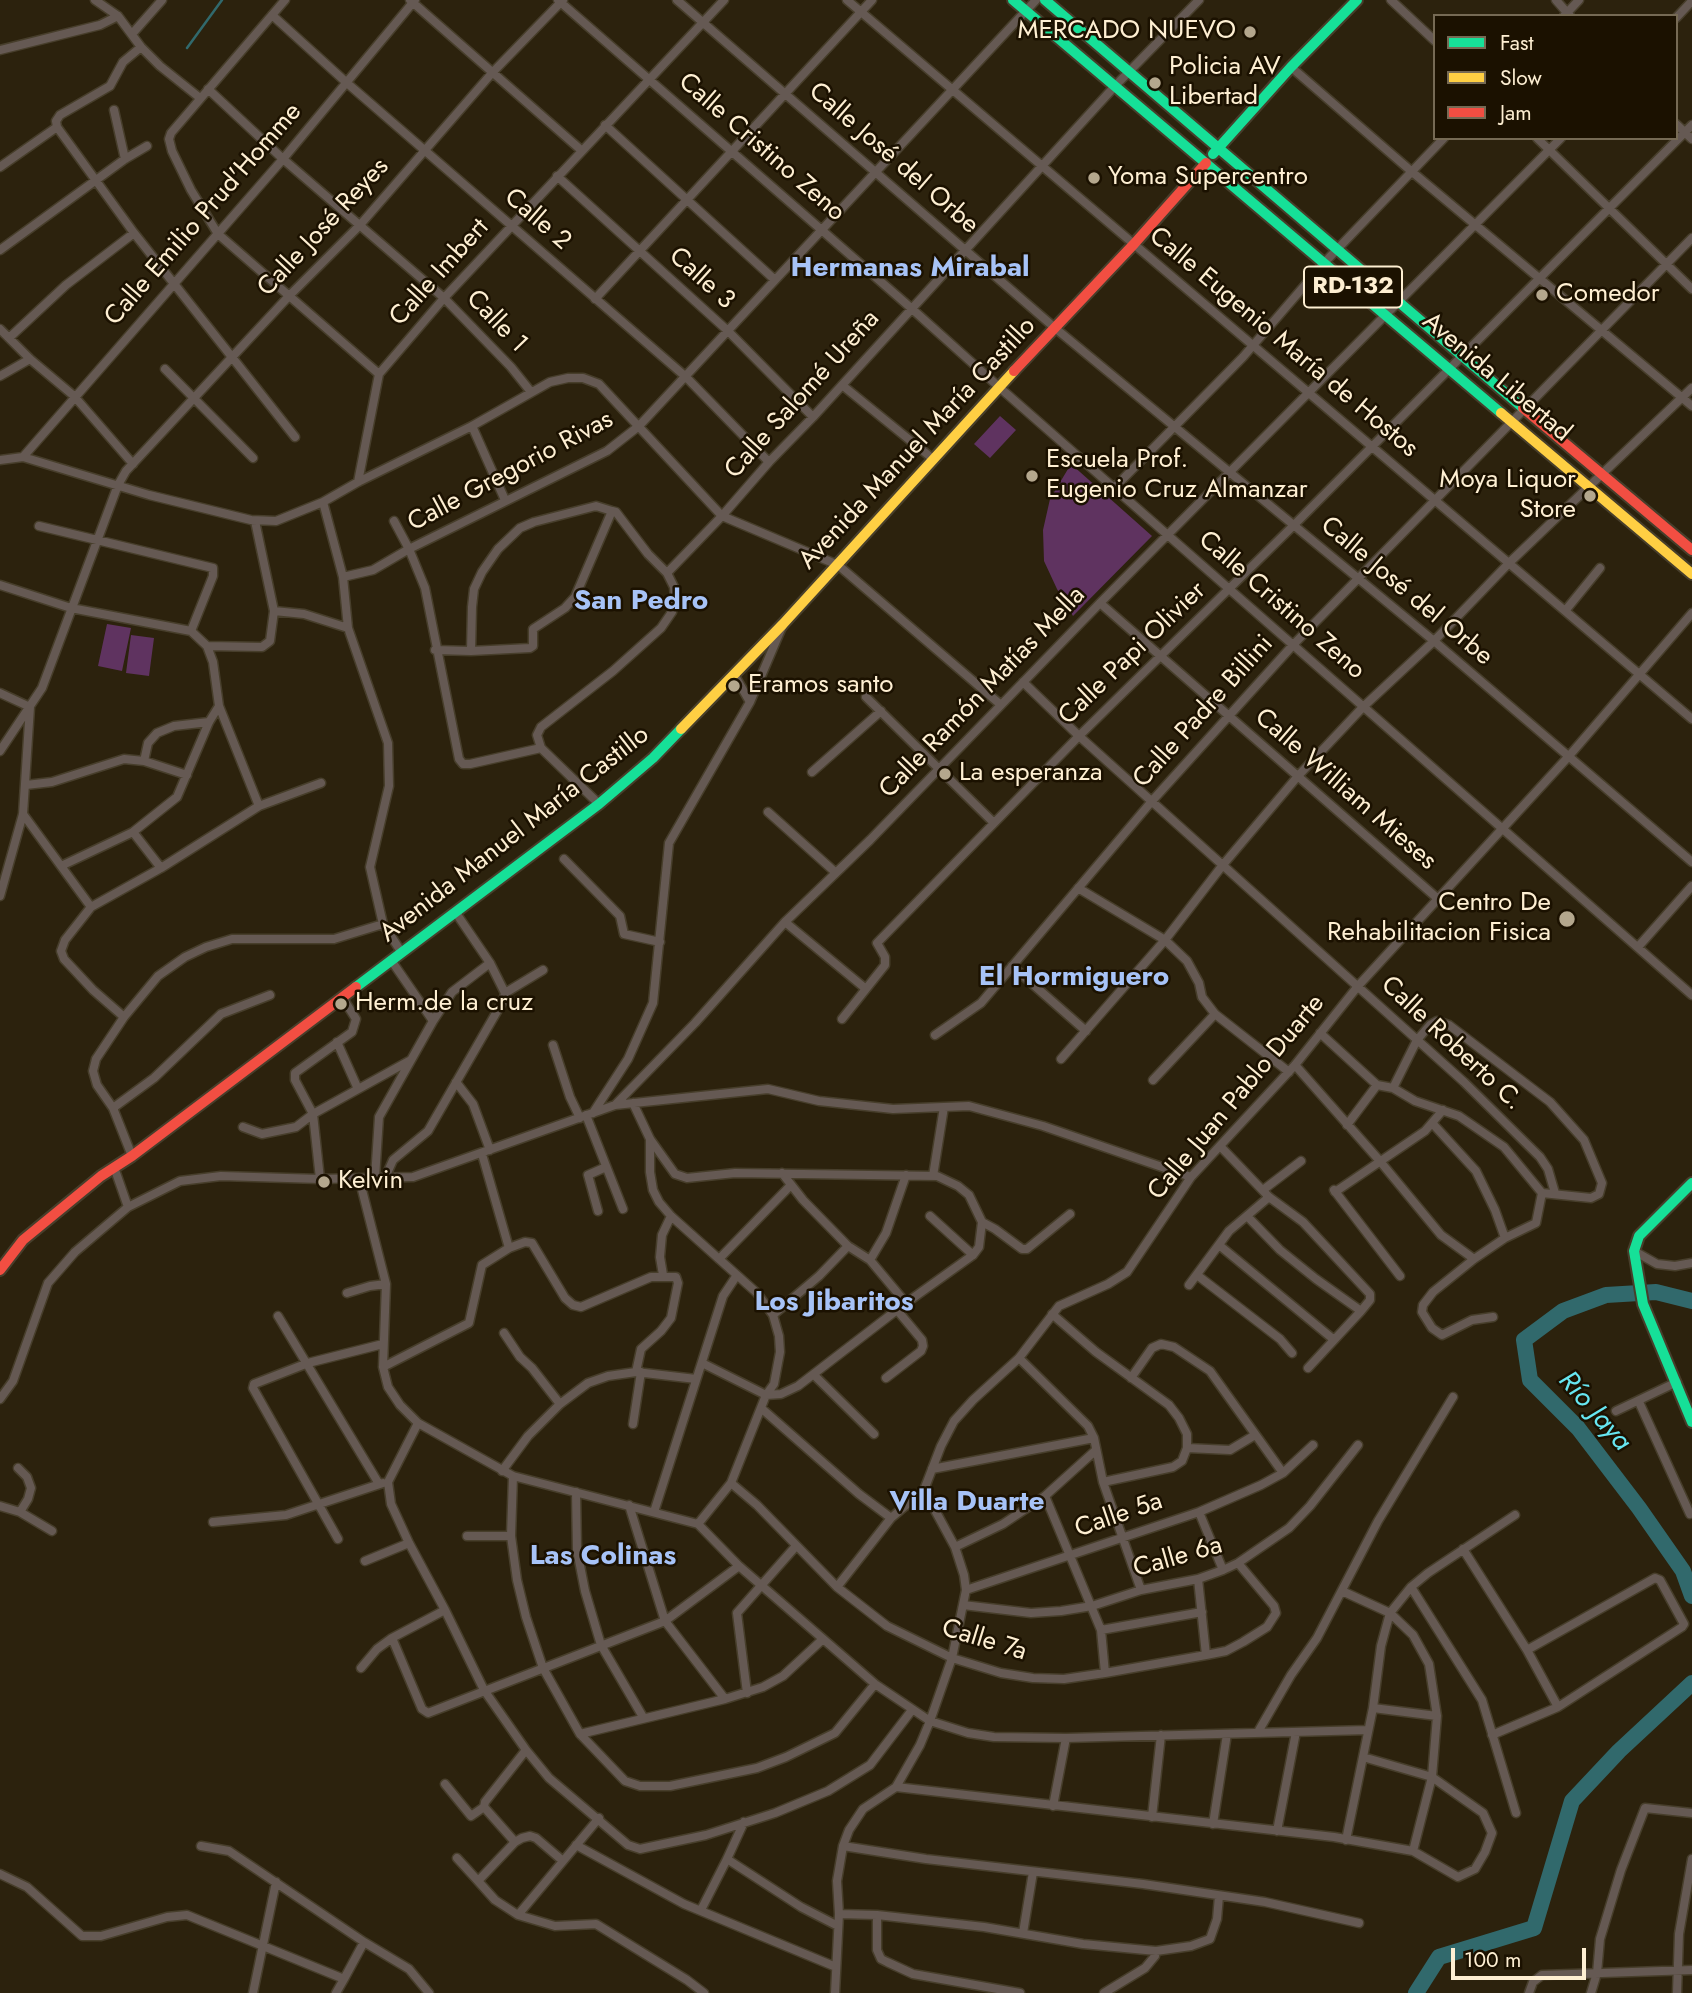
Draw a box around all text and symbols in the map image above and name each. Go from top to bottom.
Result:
legend [1433,14,1678,140]
place label: MERCADO NUEVO [1017,16,1236,48]
marker: MERCADO NUEVO [1242,24,1258,40]
text: Fast [1500,28,1533,58]
place label: Policia AV Libertad [1169,52,1281,114]
text: Slow [1500,63,1542,93]
street label: Calle Cristino Zeno [671,67,851,229]
marker: Policia AV Libertad [1147,75,1163,91]
street label: Calle José del Orbe [802,77,984,241]
street label: Calle Emilio Prud'Homme [99,97,309,333]
text: Jam [1500,98,1532,128]
street label: Calle José Reyes [252,152,396,304]
place label: Yoma Supercentro [1108,162,1308,194]
marker: Yoma Supercentro [1086,170,1102,186]
street label: Calle 2 [497,183,577,257]
street label: Calle Imbert [384,213,496,333]
street label: Calle Eugenio María de Hostos [1142,221,1424,465]
street label: Calle 3 [662,241,740,317]
district label: Hermanas Mirabal [790,252,1030,286]
road number: RD-132 [1304,266,1402,308]
place label: Comedor [1556,279,1660,311]
street label: Calle 1 [459,284,533,360]
marker: Comedor [1534,287,1550,303]
street label: Calle Salomé Ureña [719,304,887,486]
street label: Avenida Libertad [1415,307,1577,449]
street label: Avenida Manuel María Castillo [793,311,1043,577]
street label: Calle Gregorio Rivas [403,405,619,539]
place label: Escuela Prof. Eugenio Cruz Almanzar [1046,445,1308,506]
place label: Moya Liquor Store [1439,465,1576,526]
marker: Escuela Prof. Eugenio Cruz Almanzar [1024,468,1040,484]
marker: Moya Liquor Store [1582,488,1598,504]
street label: Calle José del Orbe [1314,511,1498,673]
street label: Calle Cristino Zeno [1191,525,1371,687]
street label: Calle Papi Olivier [1053,576,1213,732]
street label: Calle Ramón Matías Mella [874,580,1092,806]
district label: San Pedro [574,585,708,619]
street label: Calle Padre Billini [1127,629,1281,795]
place label: Eramos santo [748,670,894,702]
marker: Eramos santo [726,678,742,694]
street label: Calle William Mieses [1248,703,1442,877]
street label: Avenida Manuel María Castillo [374,720,656,950]
place label: La esperanza [959,758,1103,790]
marker: La esperanza [937,766,953,782]
place label: Centro De Rehabilitacion Fisica [1327,888,1551,950]
marker: Centro De Rehabilitacion Fisica [1557,909,1577,929]
district label: El Hormiguero [979,961,1169,995]
street label: Calle Roberto C. [1374,970,1528,1118]
place label: Herm.de la cruz [355,988,533,1020]
street label: Calle Juan Pablo Duarte [1142,989,1332,1207]
marker: Herm.de la cruz [333,996,349,1012]
place label: Kelvin [338,1166,403,1198]
marker: Kelvin [316,1174,332,1190]
district label: Los Jibaritos [754,1286,914,1320]
water label: Río Jaya [1550,1365,1638,1459]
district label: Villa Duarte [889,1486,1045,1520]
street label: Calle 5a [1071,1486,1167,1546]
street label: Calle 6a [1130,1530,1226,1586]
district label: Las Colinas [530,1540,676,1574]
street label: Calle 7a [938,1613,1030,1669]
scale bar [1454,1934,1589,1978]
text: 100 m [1464,1945,1521,1975]

